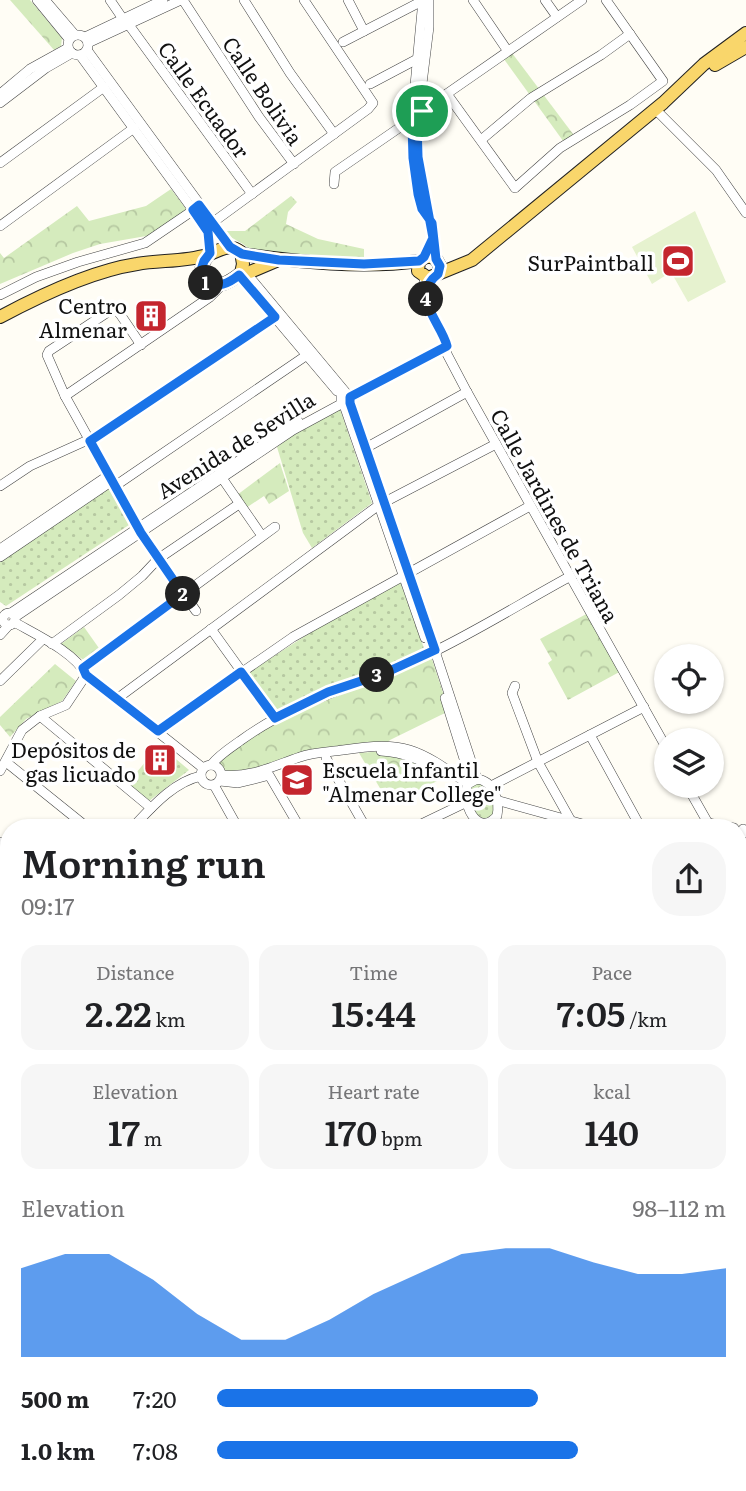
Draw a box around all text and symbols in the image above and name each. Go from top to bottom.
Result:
street label: Calle Bolivia [216,30,312,151]
street label: Calle Ecuador [152,34,258,164]
pin [392,81,452,141]
icon: arrive [403,92,441,130]
sports icon: SurPaintball [659,242,697,280]
place label: SurPaintball [528,246,654,277]
pin: 1 [188,266,224,300]
text: 1 [202,268,209,296]
pin: 4 [408,282,444,316]
text: 4 [420,284,431,312]
place label: Centro Almenar [39,289,127,344]
building icon: Centro Almenar [132,297,170,335]
street label: Avenida de Sevilla [150,383,321,505]
street label: Calle Jardines de Triana [484,402,628,628]
pin: 2 [166,576,200,612]
text: 2 [177,579,188,607]
map controls [654,644,724,798]
button: locate [654,644,724,714]
pin: 3 [360,658,394,692]
text: 3 [371,660,382,688]
button: layers [654,728,724,798]
place label: Depósitos de gas licuado [11,733,136,788]
building icon: Depósitos de gas licuado [141,741,179,779]
place label: Escuela Infantil "Almenar College" [322,753,502,808]
school or university icon: Escuela Infantil "Almenar College" [278,761,316,799]
text: Morning run [21,833,266,890]
button: share [652,842,726,916]
text: 09:17 [21,888,74,922]
text: Distance [96,958,174,986]
text: Time [349,958,398,986]
text: Pace [591,958,632,986]
text: 2.22 [85,986,152,1038]
text: 15:44 [331,986,416,1038]
text: 7:05 [556,986,625,1038]
text: km [152,1005,185,1033]
text: /km [625,1005,667,1033]
text: Elevation [92,1077,178,1105]
text: Heart rate [327,1077,420,1105]
text: kcal [593,1077,631,1105]
text: 17 [108,1105,140,1157]
text: 170 [325,1105,377,1157]
text: 140 [585,1105,639,1157]
text: m [140,1124,162,1152]
text: bpm [377,1124,422,1152]
text: Elevation [21,1190,125,1224]
text: 98–112 m [633,1190,726,1224]
text: 500 m [21,1381,89,1415]
text: 7:20 [133,1381,177,1415]
text: 1.0 km [21,1433,95,1467]
text: 7:08 [133,1433,178,1467]

